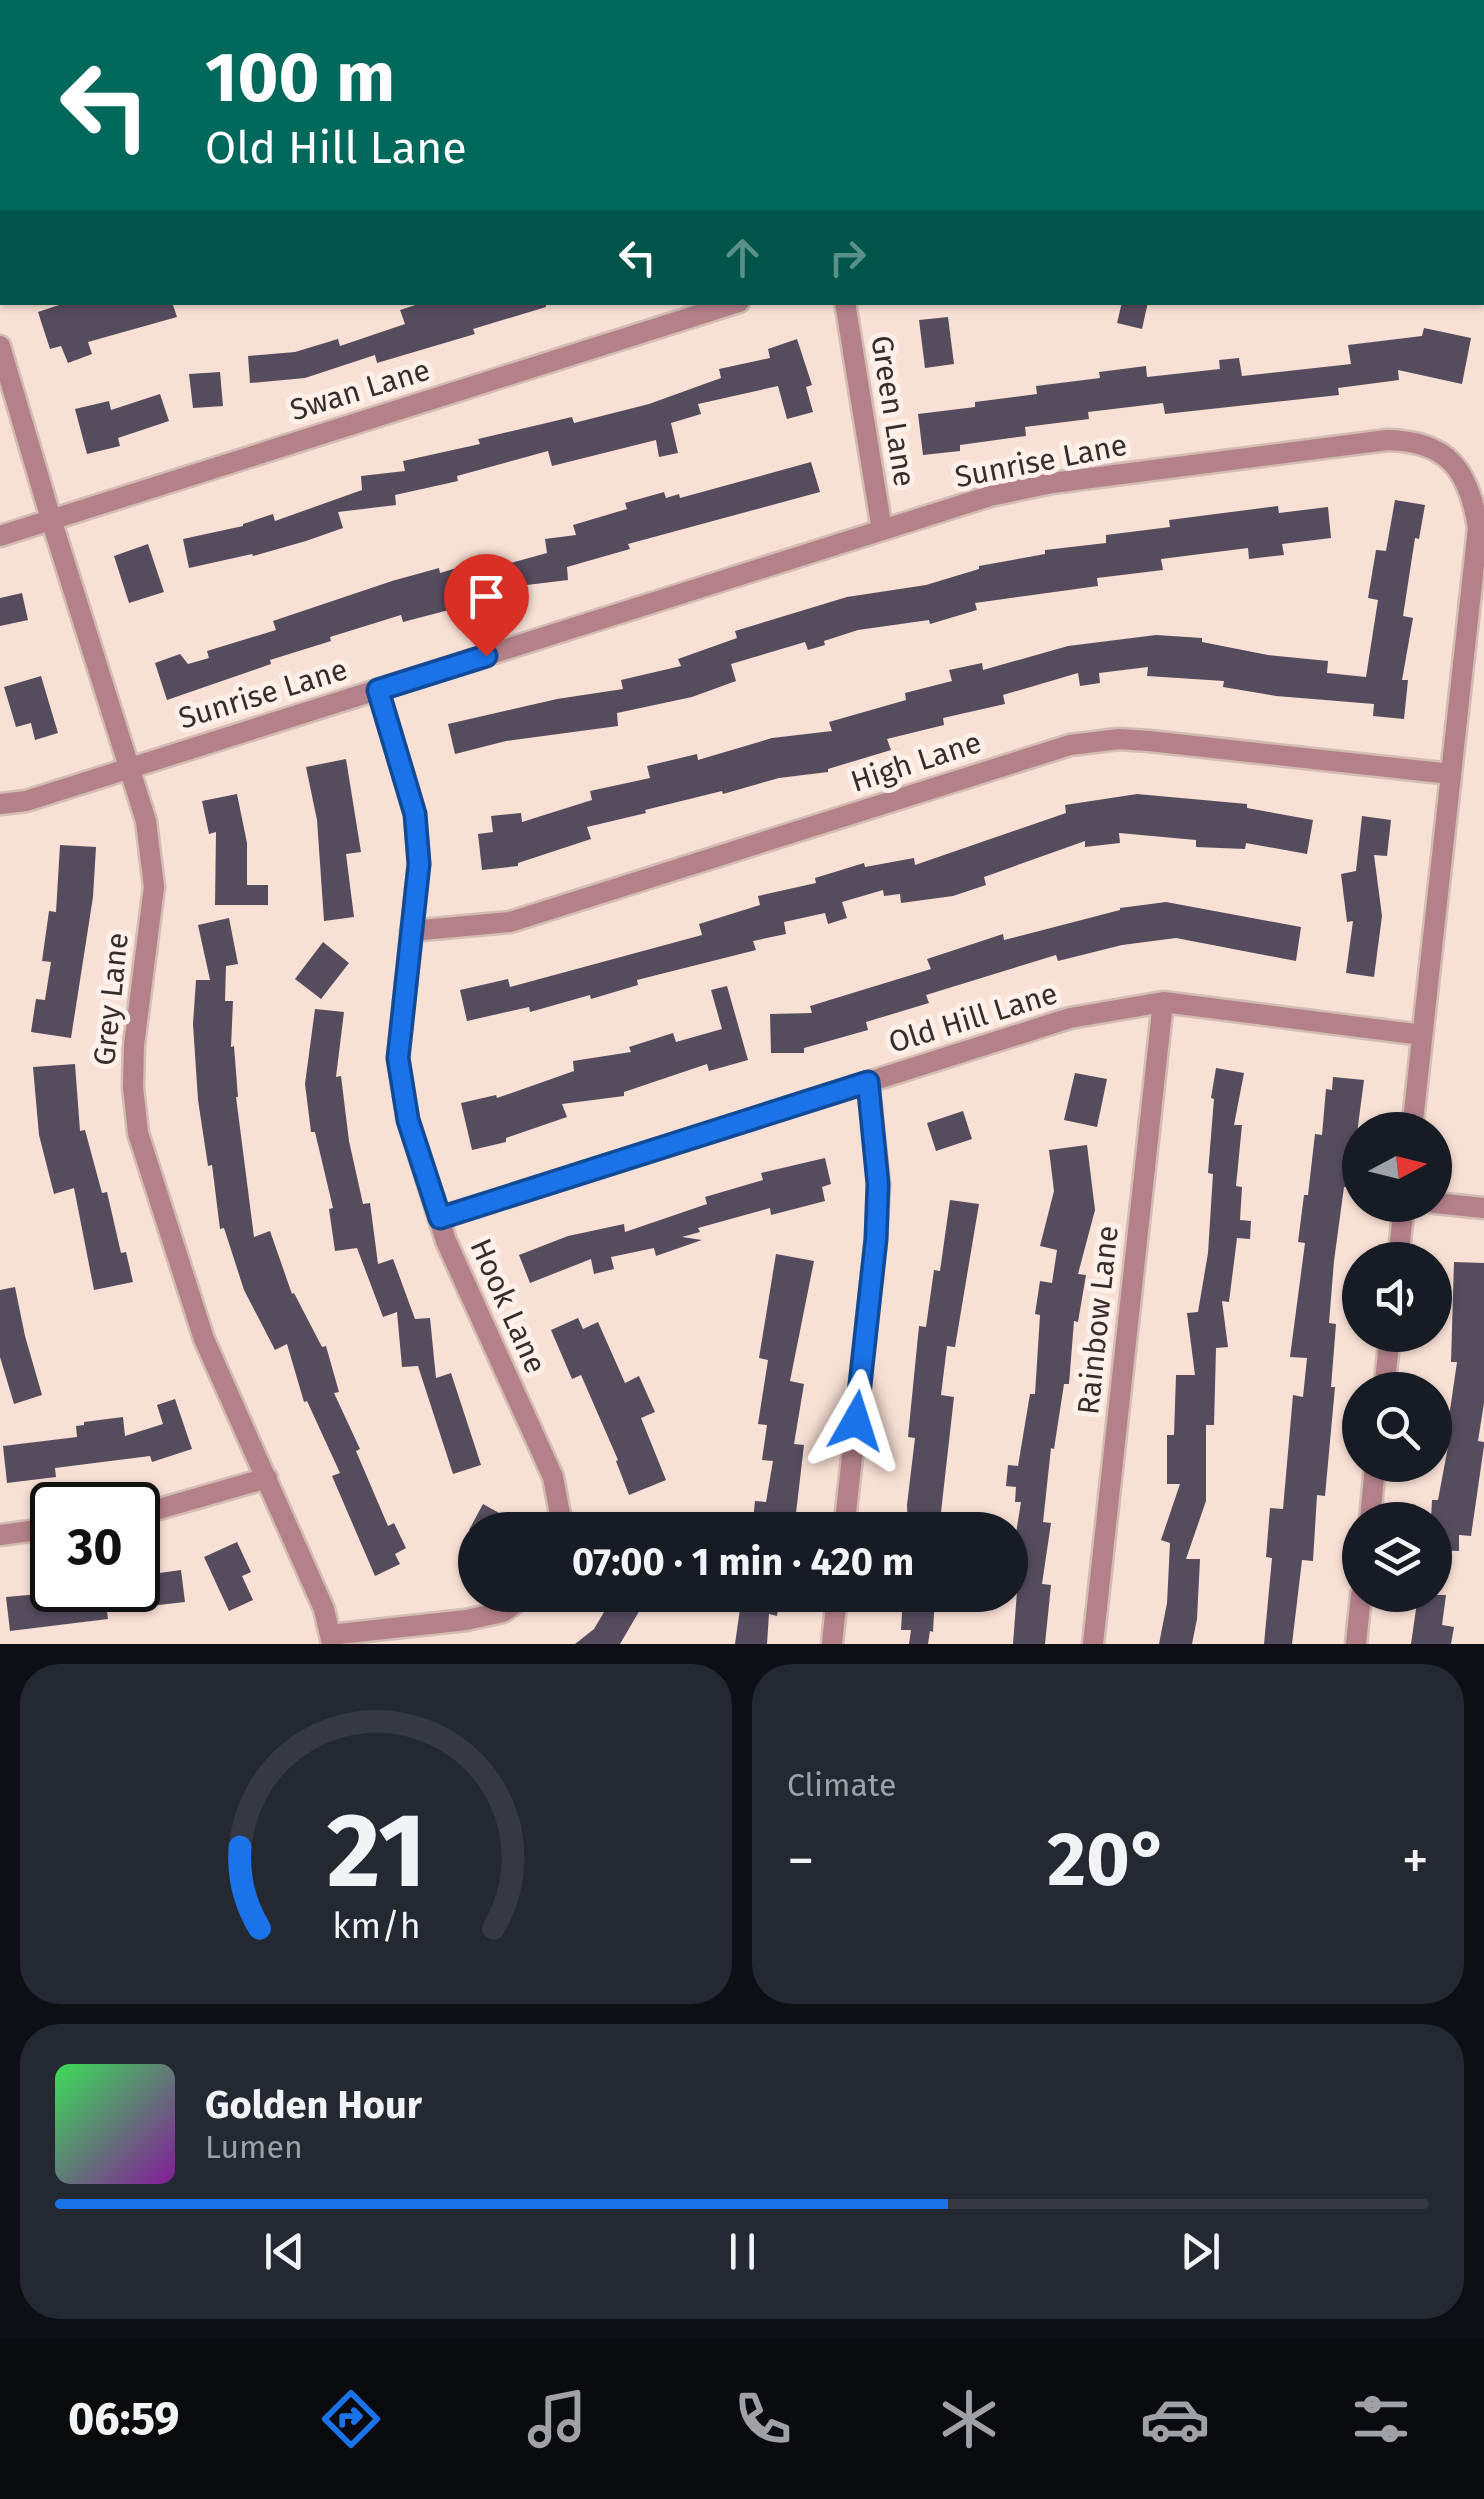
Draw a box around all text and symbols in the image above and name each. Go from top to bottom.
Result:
text: 100 m [205,36,395,120]
icon: left [40,40,170,170]
text: Old Hill Lane [205,121,467,175]
icon: left [610,230,665,285]
icon: ahead [715,230,770,285]
icon: right [820,230,875,285]
street label: Green Lane [863,333,923,489]
street label: Swan Lane [286,352,434,428]
street label: Sunrise Lane [952,427,1130,495]
pin [444,554,529,657]
icon: arrive [459,569,514,624]
street label: Sunrise Lane [174,651,352,737]
street label: High Lane [846,724,986,800]
street label: Grey Lane [86,931,136,1067]
street label: Old Hill Lane [884,975,1062,1061]
north arrow [1342,1112,1452,1222]
map controls [1342,1112,1452,1612]
street label: Rainbow Lane [1070,1224,1126,1416]
street label: Hook Lane [462,1233,554,1379]
button: sound [1342,1242,1452,1352]
position arrow [804,1369,908,1473]
button: search [1342,1372,1452,1482]
speed limit sign: 30 [30,1482,160,1612]
button: layers [1342,1502,1452,1612]
text: 07:00 · 1 min · 420 m [572,1539,914,1585]
text: Climate [787,1766,896,1804]
text: 21 [326,1789,426,1914]
text: 20° [1047,1815,1169,1905]
text: − [787,1828,815,1894]
text: + [1402,1828,1429,1894]
text: km/h [332,1905,420,1947]
text: Golden Hour [205,2082,422,2128]
text: Lumen [205,2128,303,2166]
icon: previous [257,2224,312,2279]
icon: pause [715,2224,770,2279]
icon: next [1173,2224,1228,2279]
icon: directions [316,2384,386,2454]
icon: music [522,2384,592,2454]
icon: phone [728,2384,798,2454]
icon: climate [934,2384,1004,2454]
icon: car [1140,2384,1210,2454]
icon: filters [1346,2384,1416,2454]
text: 06:59 [68,2392,180,2446]

